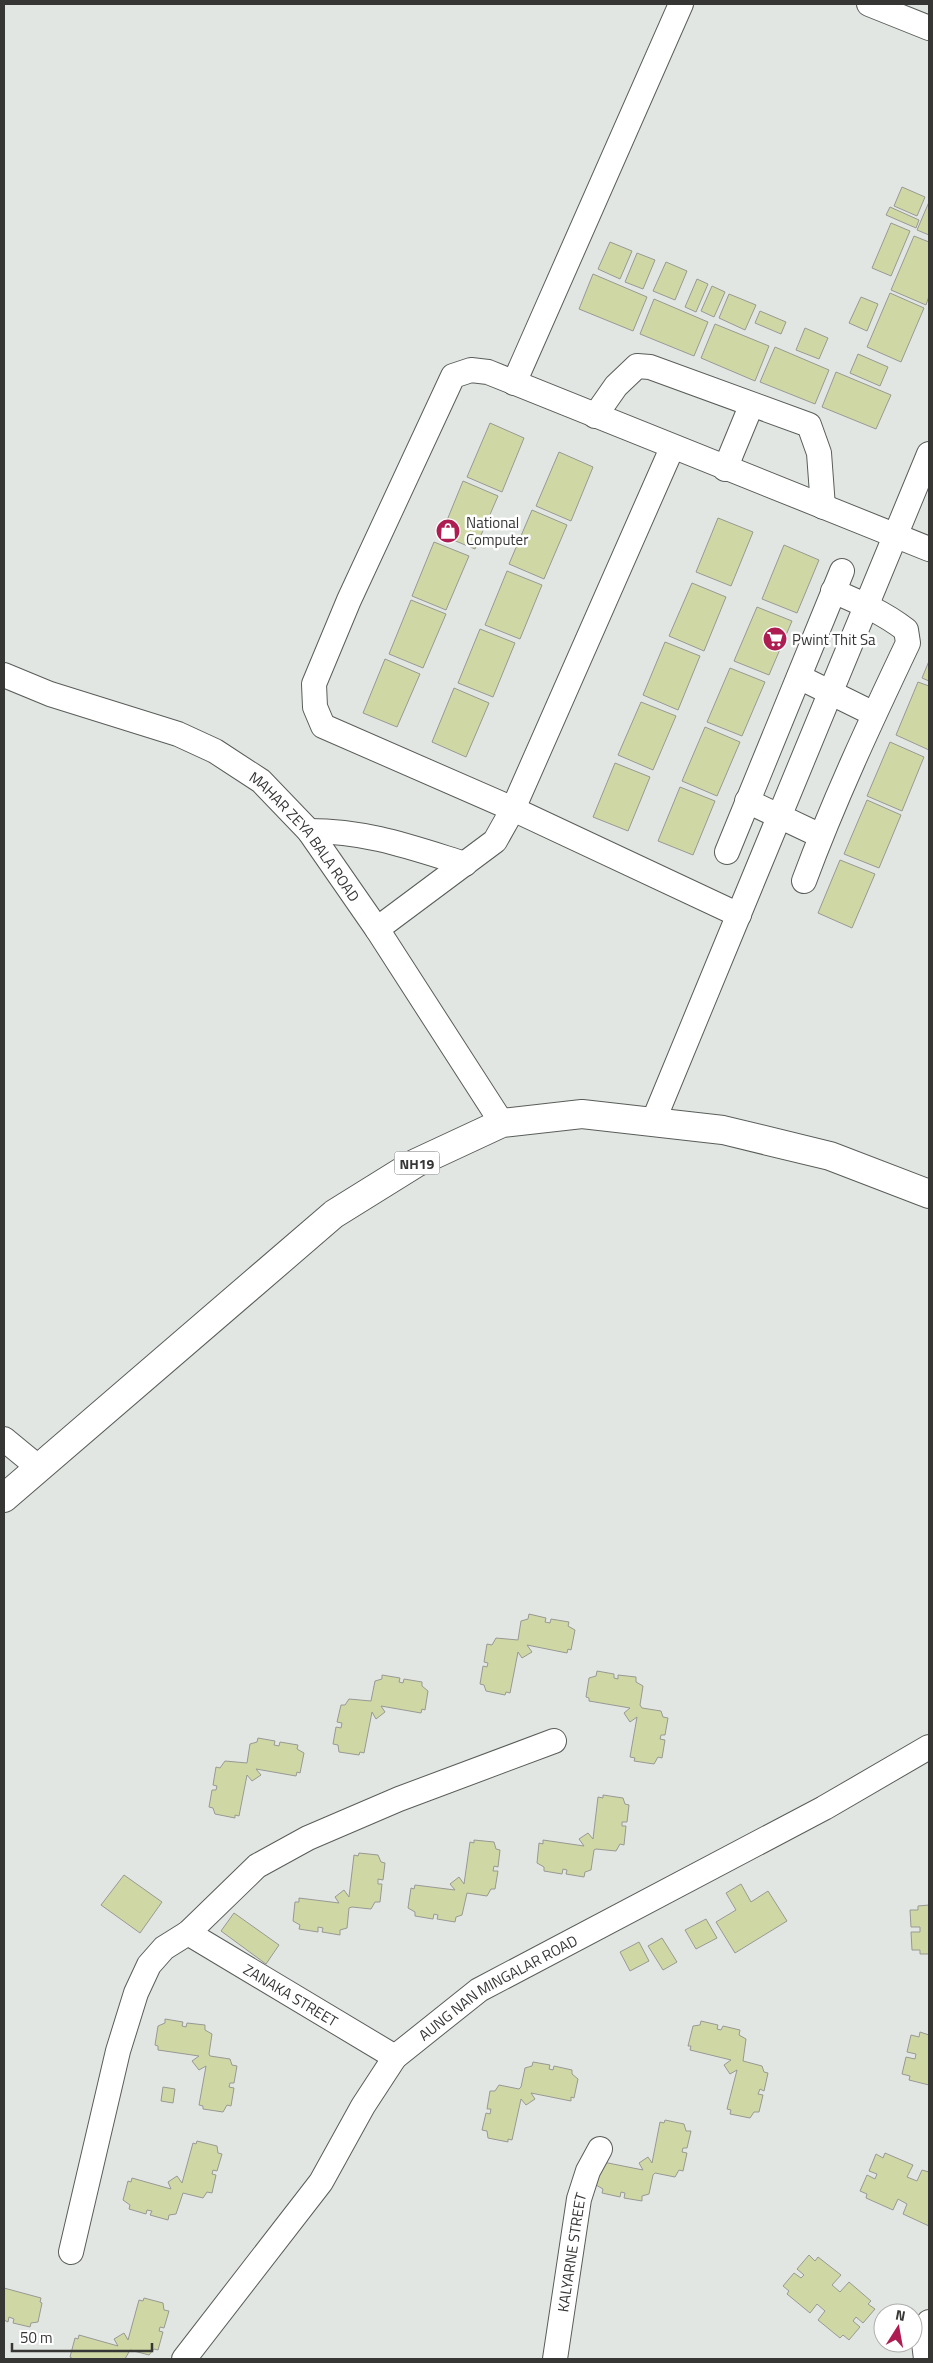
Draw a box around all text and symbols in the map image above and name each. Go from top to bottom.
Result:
place label: National Computer [466,511,528,551]
shop icon: National Computer [435,518,461,544]
supermarket icon: Pwint Thit Sa [762,626,788,652]
place label: Pwint Thit Sa [792,628,876,651]
street label: MAHAR ZEYA BALA ROAD [245,765,366,906]
road number: NH19 [394,1152,440,1174]
street label: AUNG NAN MINGALAR ROAD [413,1929,581,2046]
street label: ZANAKA STREET [239,1957,343,2032]
street label: KALYARNE STREET [551,2189,592,2313]
north arrow [873,2303,923,2353]
text: N [894,2304,907,2326]
scale bar [12,2320,152,2352]
text: 50 m [20,2326,53,2349]

